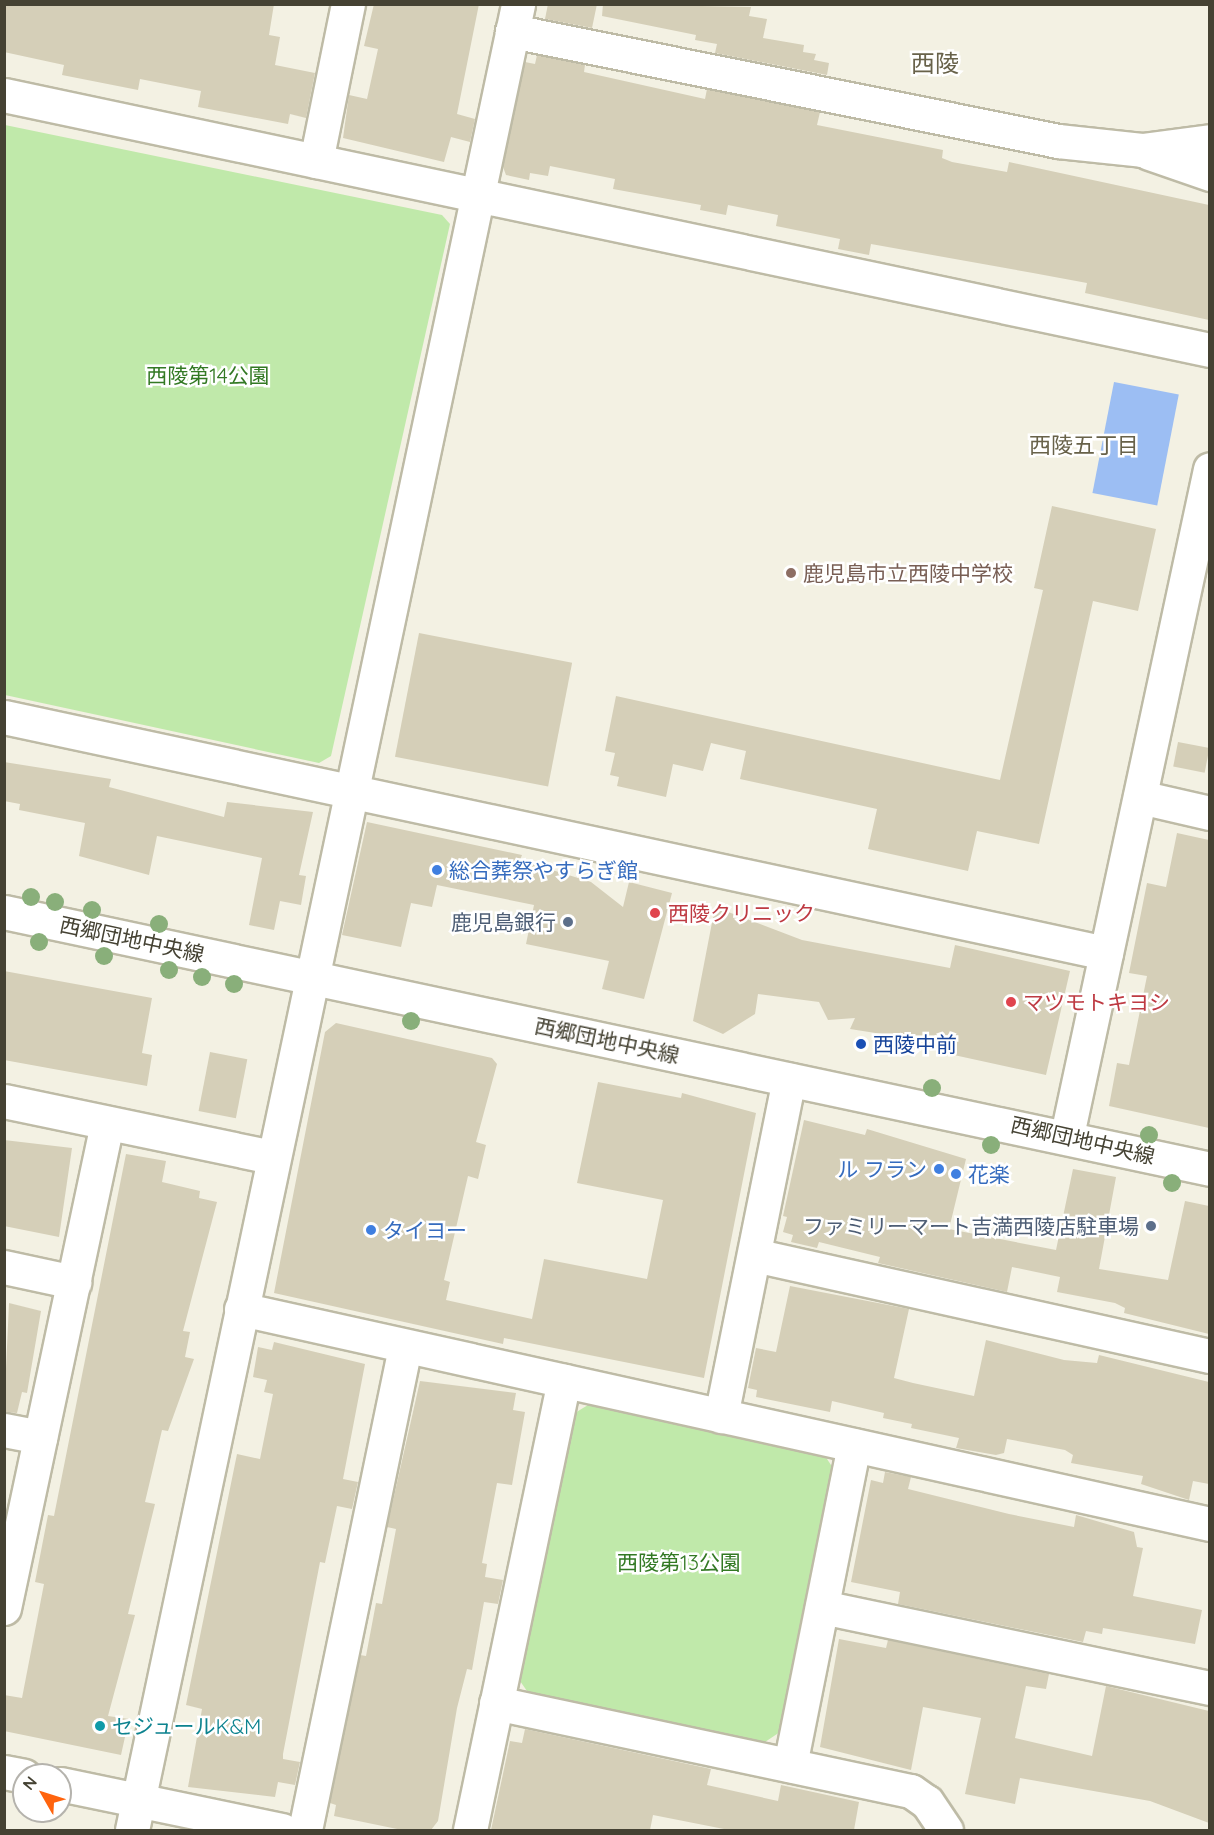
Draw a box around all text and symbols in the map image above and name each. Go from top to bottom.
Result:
district label: 西陵 [911,50,959,78]
park label: 西陵第14公園 [146,362,270,388]
district label: 西陵五丁目 [1029,433,1139,459]
place label: 鹿児島市立西陵中学校 [803,560,1013,586]
marker: 鹿児島市立西陵中学校 [784,566,798,580]
place label: 総合葬祭やすらぎ館 [449,857,638,883]
marker: 総合葬祭やすらぎ館 [430,863,444,877]
place label: 西陵クリニック [668,900,815,926]
marker: 西陵クリニック [646,904,664,922]
place label: 鹿児島銀行 [451,909,556,935]
street label: 西郷団地中央線 [57,911,207,967]
marker: 鹿児島銀行 [561,915,575,929]
place label: マツモトキヨシ [1023,989,1170,1015]
marker: マツモトキヨシ [1004,995,1018,1009]
street label: 西郷団地中央線 [532,1012,682,1068]
place label: 西陵中前 [873,1031,957,1057]
marker: 西陵中前 [854,1037,868,1051]
street label: 西郷団地中央線 [1009,1111,1157,1169]
place label: ル フラン [837,1156,927,1182]
place label: 花楽 [968,1161,1010,1187]
marker: ル フラン [932,1162,946,1176]
marker: 花楽 [949,1167,963,1181]
place label: ファミリーマート吉満西陵店駐車場 [803,1213,1139,1239]
place label: タイヨー [383,1217,467,1243]
marker: ファミリーマート吉満西陵店駐車場 [1144,1219,1158,1233]
marker: タイヨー [364,1223,378,1237]
park label: 西陵第13公園 [617,1549,741,1575]
place label: セジュールK&M [112,1713,263,1739]
marker: セジュールK&M [93,1719,107,1733]
north arrow [12,1763,72,1823]
text: N [18,1772,41,1794]

